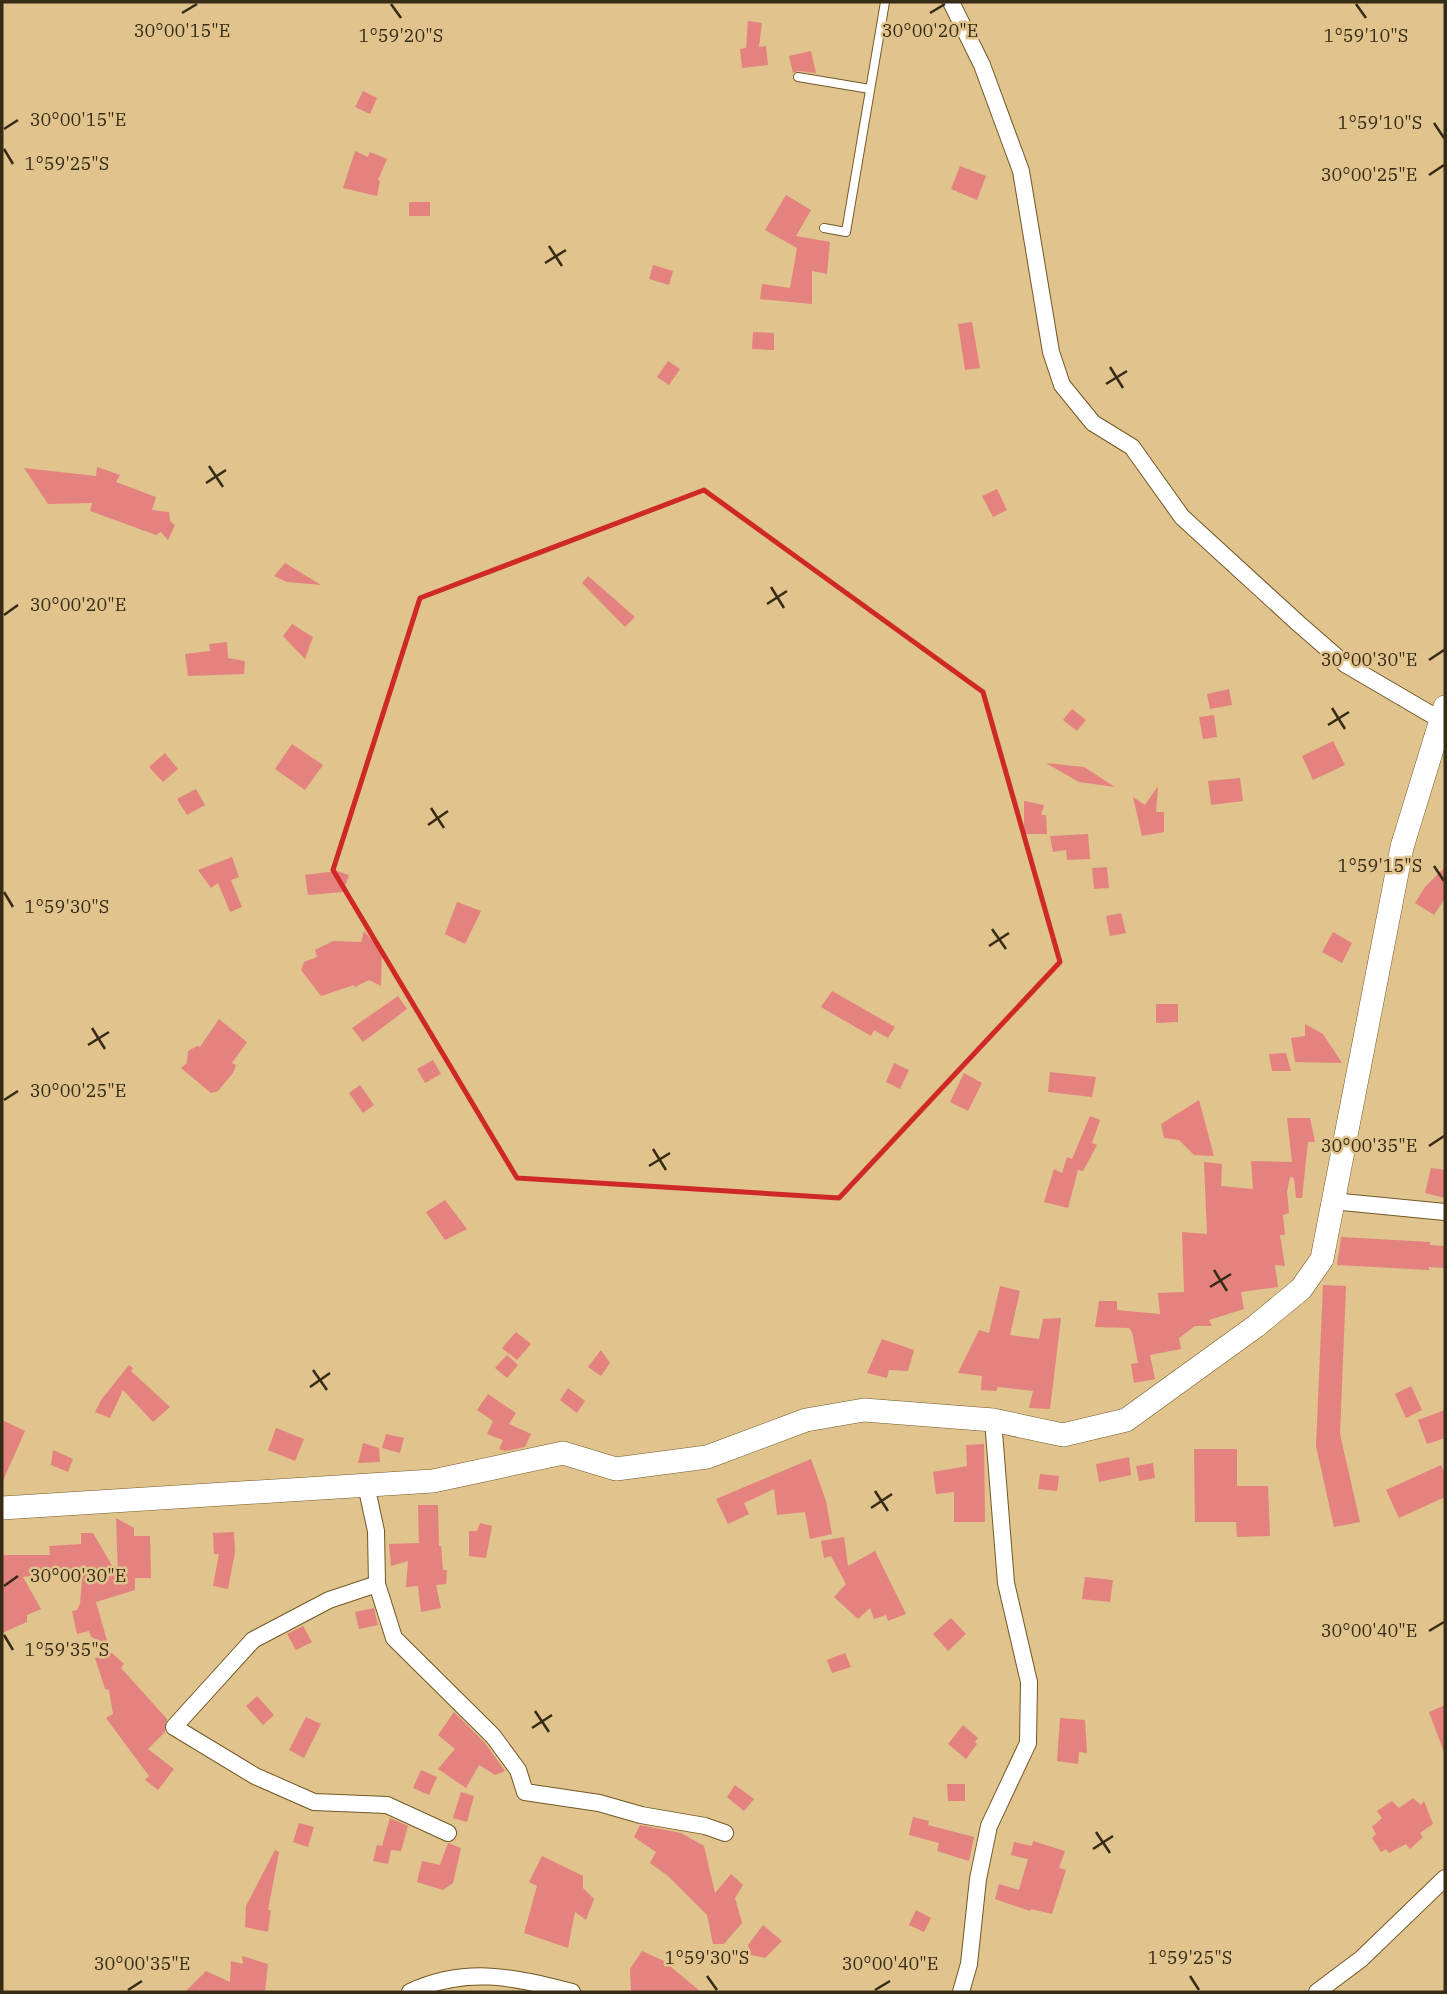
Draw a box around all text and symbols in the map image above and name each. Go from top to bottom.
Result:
text: 30°00'15"E [134,19,230,42]
text: 30°00'20"E [882,19,978,42]
text: 1°59'20"S [359,24,443,47]
text: 1°59'10"S [1324,24,1408,47]
text: 30°00'15"E [30,108,126,131]
text: 1°59'10"S [1338,111,1422,134]
text: 1°59'25"S [25,152,109,175]
text: 30°00'25"E [1321,163,1417,186]
text: 30°00'20"E [30,593,126,616]
text: 30°00'30"E [1321,648,1417,671]
text: 1°59'15"S [1338,854,1422,877]
text: 1°59'30"S [25,895,109,918]
text: 30°00'25"E [30,1079,126,1102]
text: 30°00'35"E [1321,1134,1417,1157]
text: 30°00'30"E [30,1564,126,1587]
text: 30°00'40"E [1321,1619,1417,1642]
text: 1°59'35"S [25,1638,109,1661]
text: 1°59'30"S [665,1946,749,1969]
text: 1°59'25"S [1148,1946,1232,1969]
text: 30°00'35"E [94,1952,190,1975]
text: 30°00'40"E [842,1952,938,1975]

